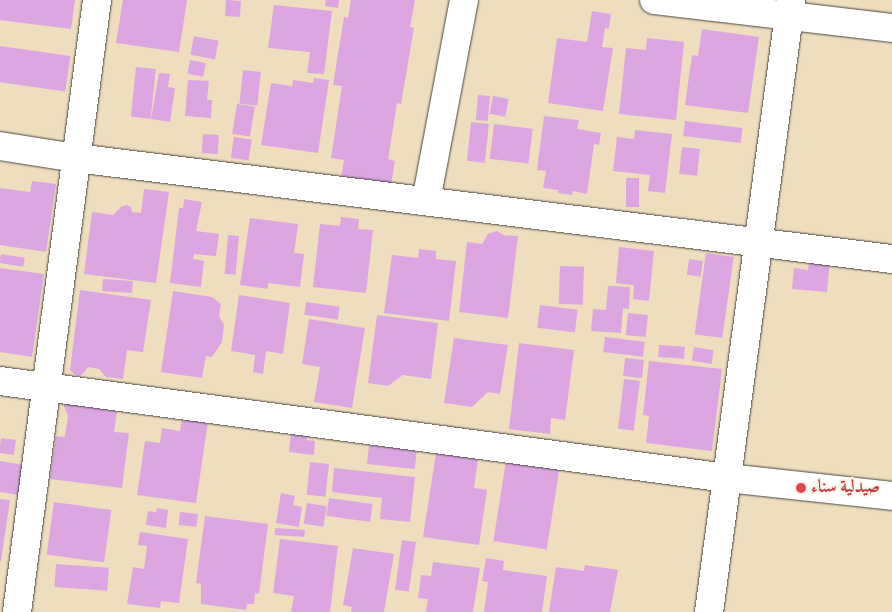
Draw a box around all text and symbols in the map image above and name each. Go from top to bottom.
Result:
place label: صيدلية سناء [811,477,880,499]
marker: صيدلية سناء [795,482,807,494]

